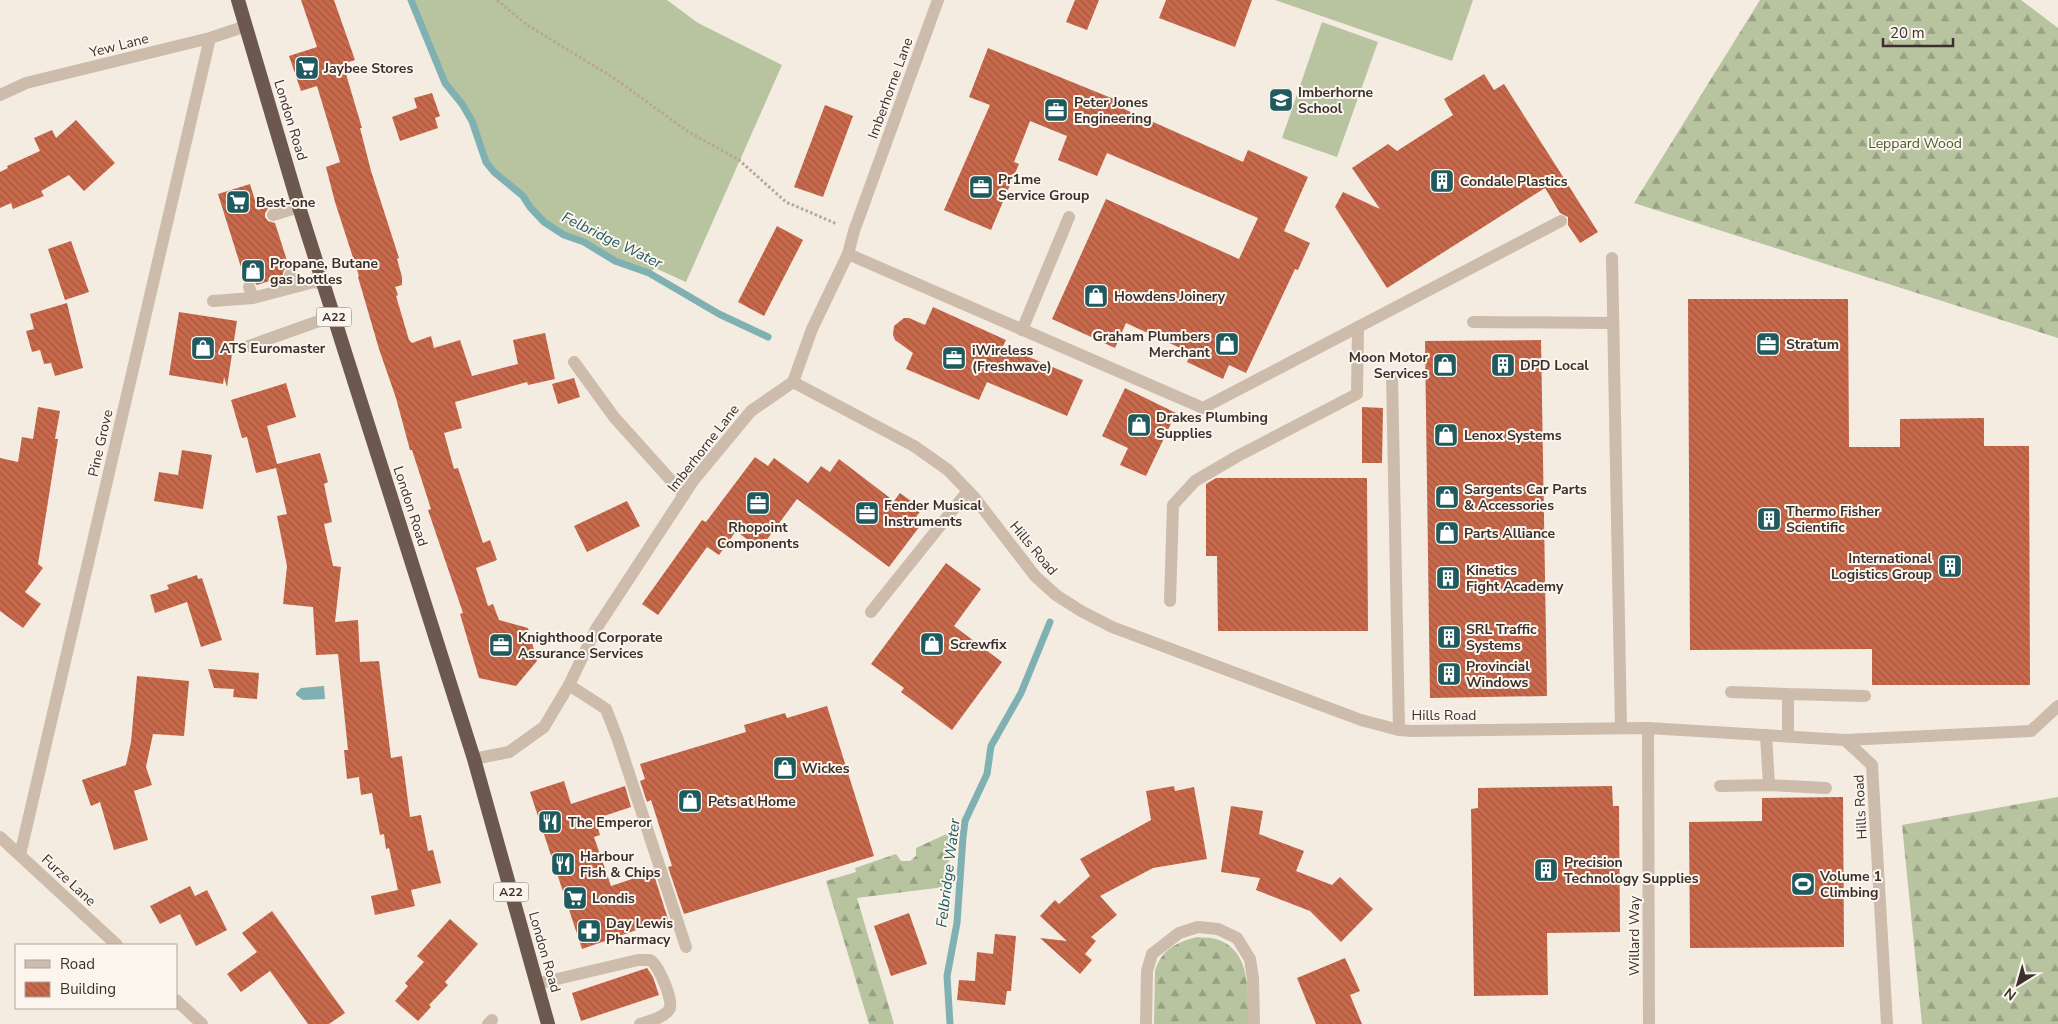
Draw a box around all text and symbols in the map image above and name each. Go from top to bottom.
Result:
scale bar [1883,15,1953,47]
text: 20 m [1890,23,1925,43]
street label: Yew Lane [87,29,151,62]
street label: Imberhorne Lane [863,35,918,141]
supermarket icon: Jaybee Stores [294,55,320,81]
place label: Jaybee Stores [323,59,413,78]
street label: London Road [269,78,312,163]
place label: Imberhorne School [1298,83,1374,118]
school or university icon: Imberhorne School [1268,87,1294,113]
place label: Peter Jones Engineering [1074,93,1152,128]
office icon: Peter Jones Engineering [1043,97,1069,123]
park label: Leppard Wood [1868,134,1962,153]
building icon: Condale Plastics [1429,168,1455,194]
place label: Pr1me Service Group [998,170,1089,205]
place label: Condale Plastics [1460,172,1568,191]
office icon: Pr1me Service Group [968,174,994,200]
supermarket icon: Best-one [225,189,251,215]
place label: Best-one [256,193,316,212]
water label: Felbridge Water [558,207,666,273]
place label: Propane, Butane gas bottles [270,254,378,289]
shop icon: Propane, Butane gas bottles [240,258,266,284]
shop icon: Howdens Joinery [1083,283,1109,309]
place label: Howdens Joinery [1114,287,1226,306]
road number: A22 [316,308,352,326]
place label: Graham Plumbers Merchant [1092,327,1211,362]
shop icon: Graham Plumbers Merchant [1214,331,1240,357]
office icon: Stratum [1755,331,1781,357]
shop icon: ATS Euromaster [190,335,216,361]
place label: Stratum [1786,335,1839,354]
place label: ATS Euromaster [220,339,326,358]
place label: iWireless (Freshwave) [972,341,1052,376]
office icon: iWireless (Freshwave) [941,345,967,371]
place label: Moon Motor Services [1349,348,1429,383]
shop icon: Moon Motor Services [1432,352,1458,378]
building icon: DPD Local [1490,352,1516,378]
place label: DPD Local [1520,356,1589,375]
street label: Imberhorne Lane [663,401,744,496]
street label: Pine Grove [84,408,117,479]
place label: Drakes Plumbing Supplies [1156,408,1268,443]
shop icon: Drakes Plumbing Supplies [1126,412,1152,438]
shop icon: Lenox Systems [1433,422,1459,448]
place label: Lenox Systems [1464,426,1562,445]
street label: London Road [389,464,432,549]
place label: Sargents Car Parts & Accessories [1464,480,1587,515]
shop icon: Sargents Car Parts & Accessories [1434,484,1460,510]
office icon: Rhopoint Components [745,490,771,516]
place label: Fender Musical Instruments [884,496,983,531]
office icon: Fender Musical Instruments [854,500,880,526]
place label: Thermo Fisher Scientific [1786,502,1880,537]
building icon: Thermo Fisher Scientific [1756,506,1782,532]
street label: Hills Road [1005,517,1062,579]
place label: Rhopoint Components [717,518,799,553]
shop icon: Parts Alliance [1434,520,1460,546]
place label: Parts Alliance [1464,524,1556,543]
place label: International Logistics Group [1831,549,1933,584]
building icon: International Logistics Group [1937,553,1963,579]
place label: Kinetics Fight Academy [1466,561,1564,596]
building icon: Kinetics Fight Academy [1435,565,1461,591]
place label: SRL Traffic Systems [1466,620,1537,655]
building icon: SRL Traffic Systems [1436,624,1462,650]
place label: Knighthood Corporate Assurance Services [518,628,663,663]
shop icon: Screwfix [919,631,945,657]
office icon: Knighthood Corporate Assurance Services [488,632,514,658]
place label: Screwfix [950,635,1007,654]
place label: Provincial Windows [1466,657,1530,692]
building icon: Provincial Windows [1436,661,1462,687]
street label: Hills Road [1411,706,1477,725]
shop icon: Wickes [772,755,798,781]
place label: Wickes [802,759,850,778]
street label: Hills Road [1849,774,1872,840]
shop icon: Pets at Home [677,788,703,814]
place label: Pets at Home [708,792,796,811]
restaurant icon: The Emperor [537,809,563,835]
place label: The Emperor [568,813,652,832]
water label: Felbridge Water [931,817,965,929]
place label: Harbour Fish & Chips [580,847,661,882]
street label: Furze Lane [37,850,100,911]
restaurant icon: Harbour Fish & Chips [550,851,576,877]
place label: Precision Technology Supplies [1564,853,1699,888]
building icon: Precision Technology Supplies [1533,857,1559,883]
place label: Volume 1 Climbing [1819,867,1882,902]
sports icon: Volume 1 Climbing [1790,871,1816,897]
road number: A22 [494,882,528,902]
supermarket icon: Londis [562,885,588,911]
place label: Londis [592,889,635,908]
street label: Willard Way [1625,895,1644,976]
street label: London Road [524,909,565,995]
place label: Day Lewis Pharmacy [606,914,673,949]
pharmacy icon: Day Lewis Pharmacy [576,918,602,944]
legend [15,944,178,1009]
text: Road [60,954,95,974]
north arrow [1993,959,2043,1009]
text: Building [60,979,116,999]
text: N [2001,983,2020,1005]

